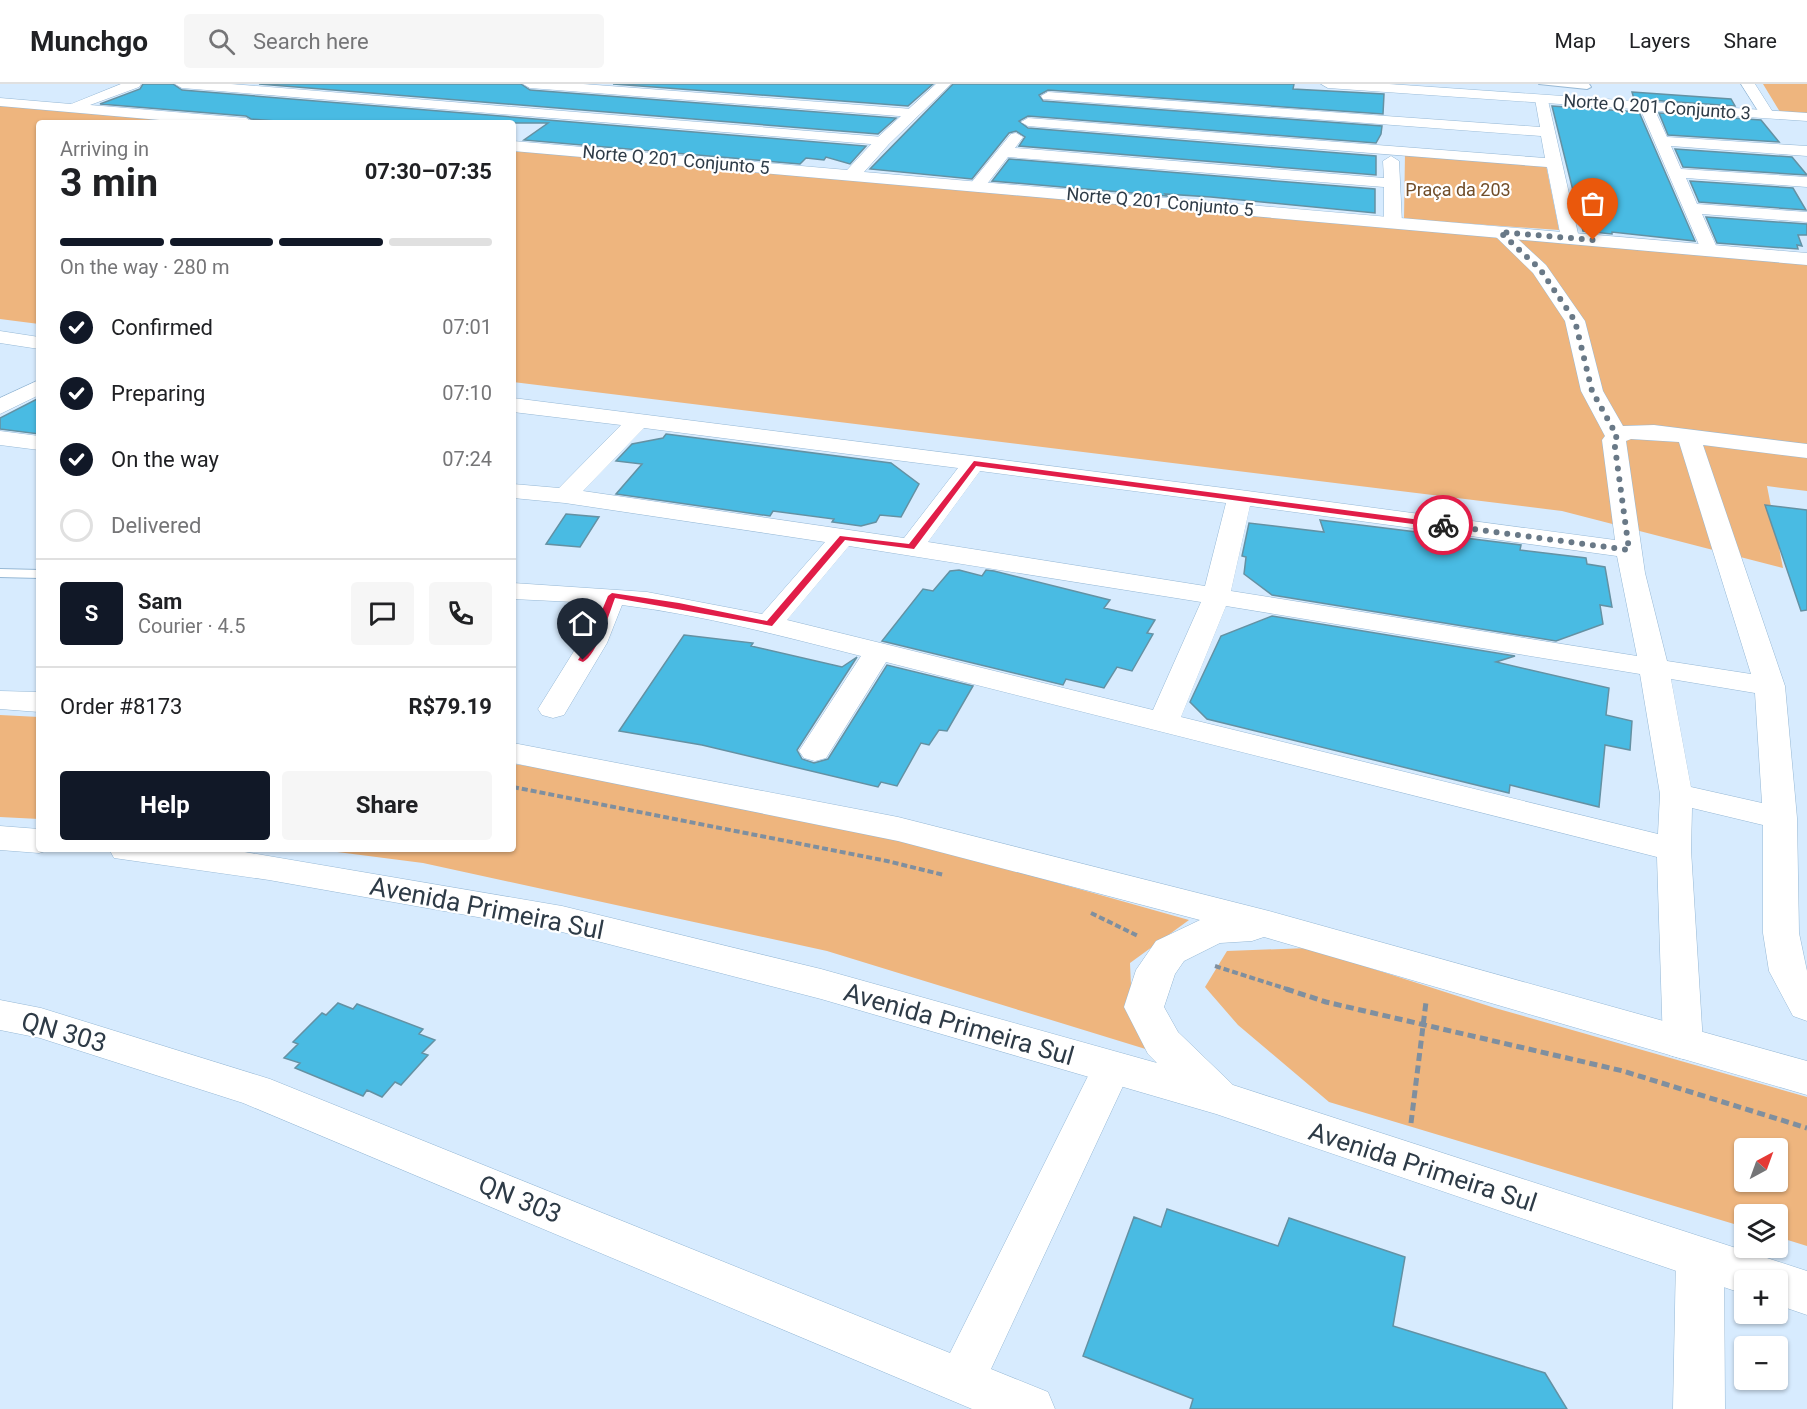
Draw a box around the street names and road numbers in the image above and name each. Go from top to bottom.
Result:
street label: Norte Q 201 Conjunto 3 [1563,89,1751,124]
street label: Norte Q 201 Conjunto 5 [582,141,771,178]
street label: Norte Q 201 Conjunto 5 [1066,183,1255,220]
street label: Avenida Primeira Sul [367,871,607,945]
street label: Avenida Primeira Sul [841,977,1077,1071]
street label: QN 303 [18,1006,110,1058]
street label: Avenida Primeira Sul [1305,1116,1541,1218]
street label: QN 303 [474,1169,566,1229]

